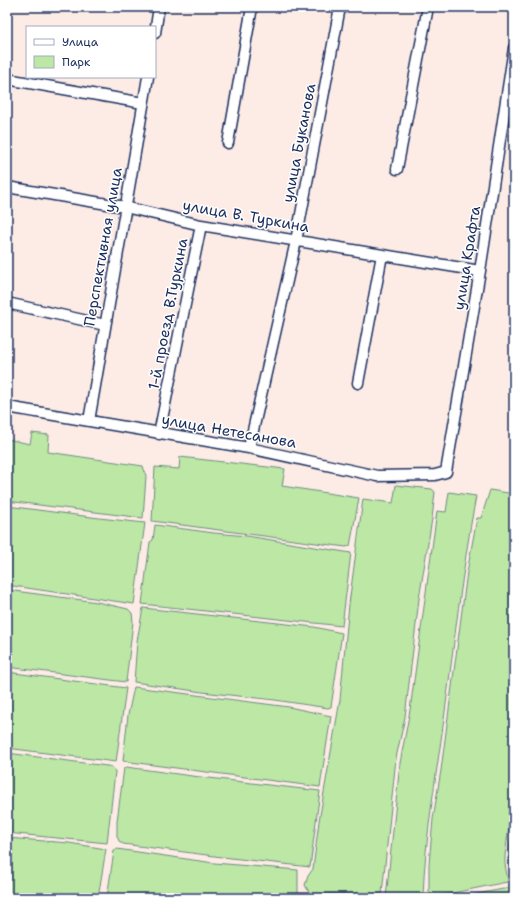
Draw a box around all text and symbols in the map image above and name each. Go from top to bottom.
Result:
legend [26,26,156,78]
text: Улица [62,34,99,50]
text: Парк [62,54,91,70]
street label: улица Буканова [278,81,320,204]
street label: Перспективная улица [79,165,127,328]
street label: улица В. Туркина [181,195,311,237]
street label: улица Крафта [449,204,485,311]
street label: 1-й проезд В.Туркина [143,236,193,392]
street label: улица Нетесанова [160,409,299,453]

